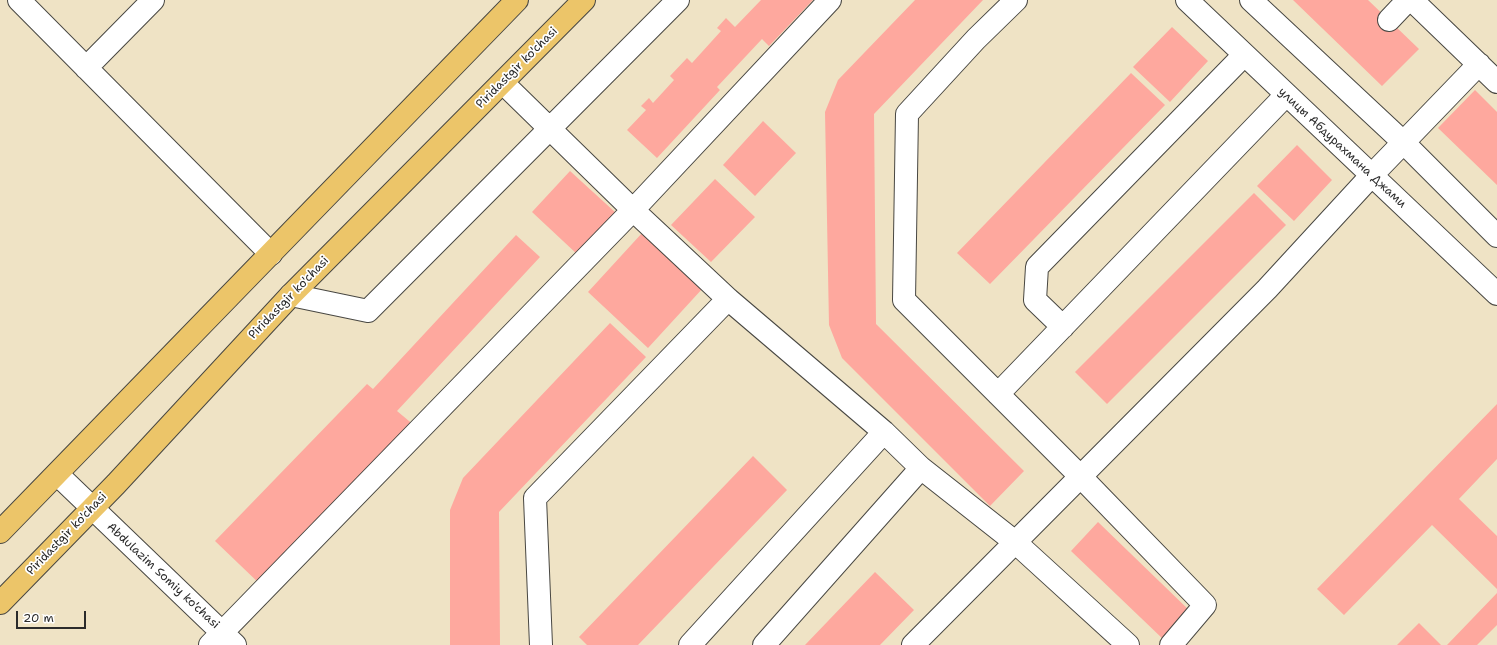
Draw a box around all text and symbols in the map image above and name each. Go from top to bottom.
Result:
street label: Piridastgir ko'chasi [473,24,561,112]
street label: улицы Абдурахмана Джами [1275,85,1409,211]
street label: Piridastgir ko'chasi [246,254,332,342]
street label: Piridastgir ko'chasi [24,490,110,578]
street label: Abdulazim Somiy ko'chasi [104,520,222,632]
scale bar [18,603,88,629]
text: 20 m [23,610,54,626]

